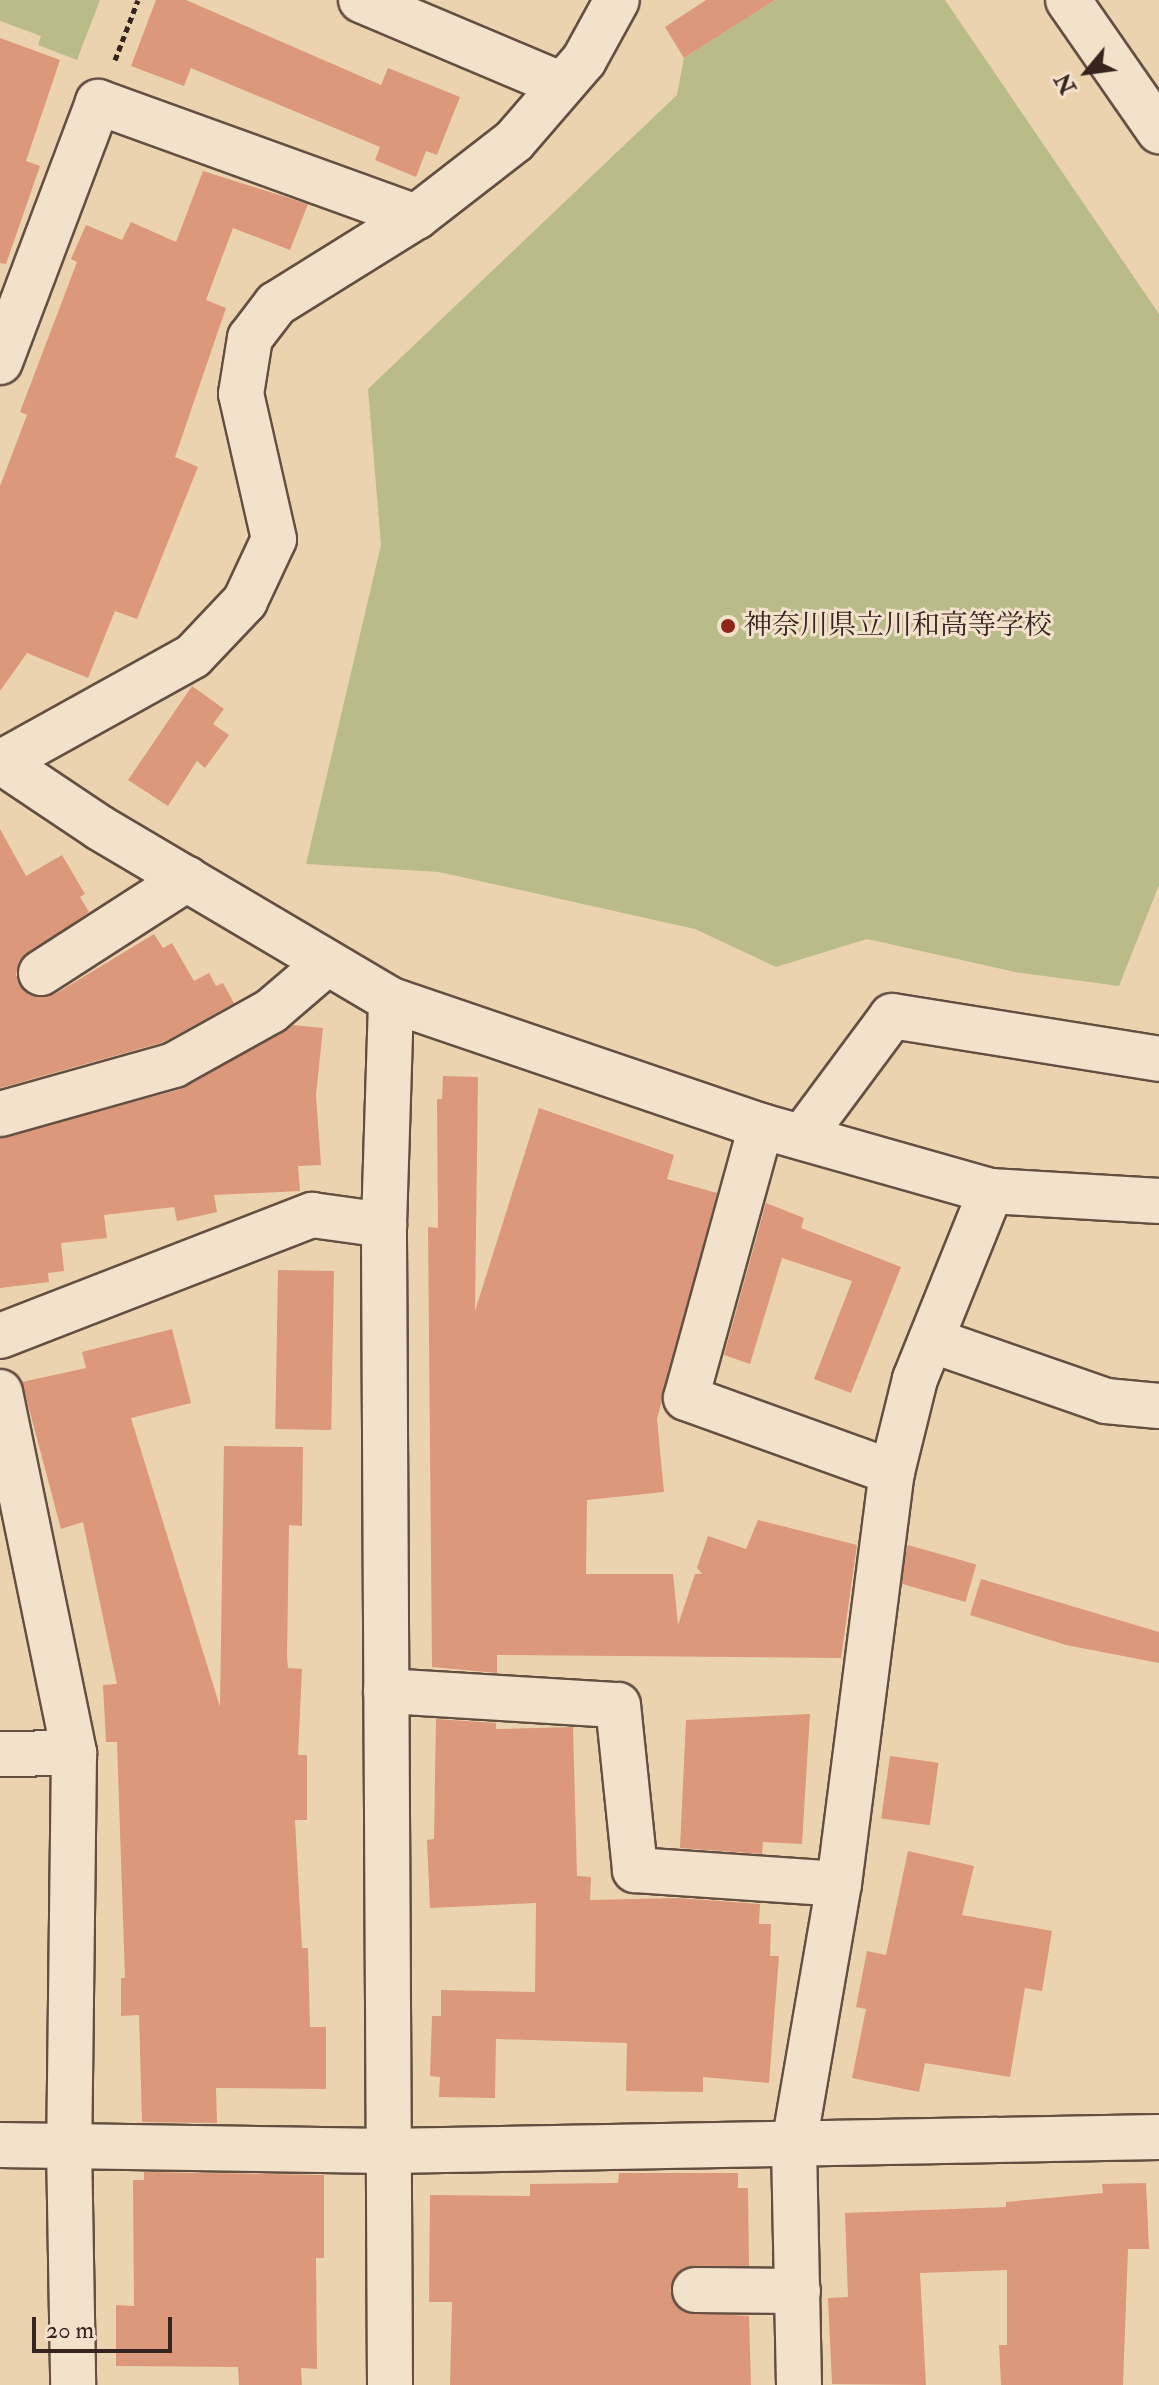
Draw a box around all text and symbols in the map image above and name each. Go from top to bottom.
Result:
north arrow [1047,32,1127,112]
text: N [1049,68,1083,99]
place label: 神奈川県立川和高等学校 [744,609,1052,643]
marker: 神奈川県立川和高等学校 [719,617,737,635]
scale bar [36,2301,176,2351]
text: 20 m [46,2315,94,2346]

